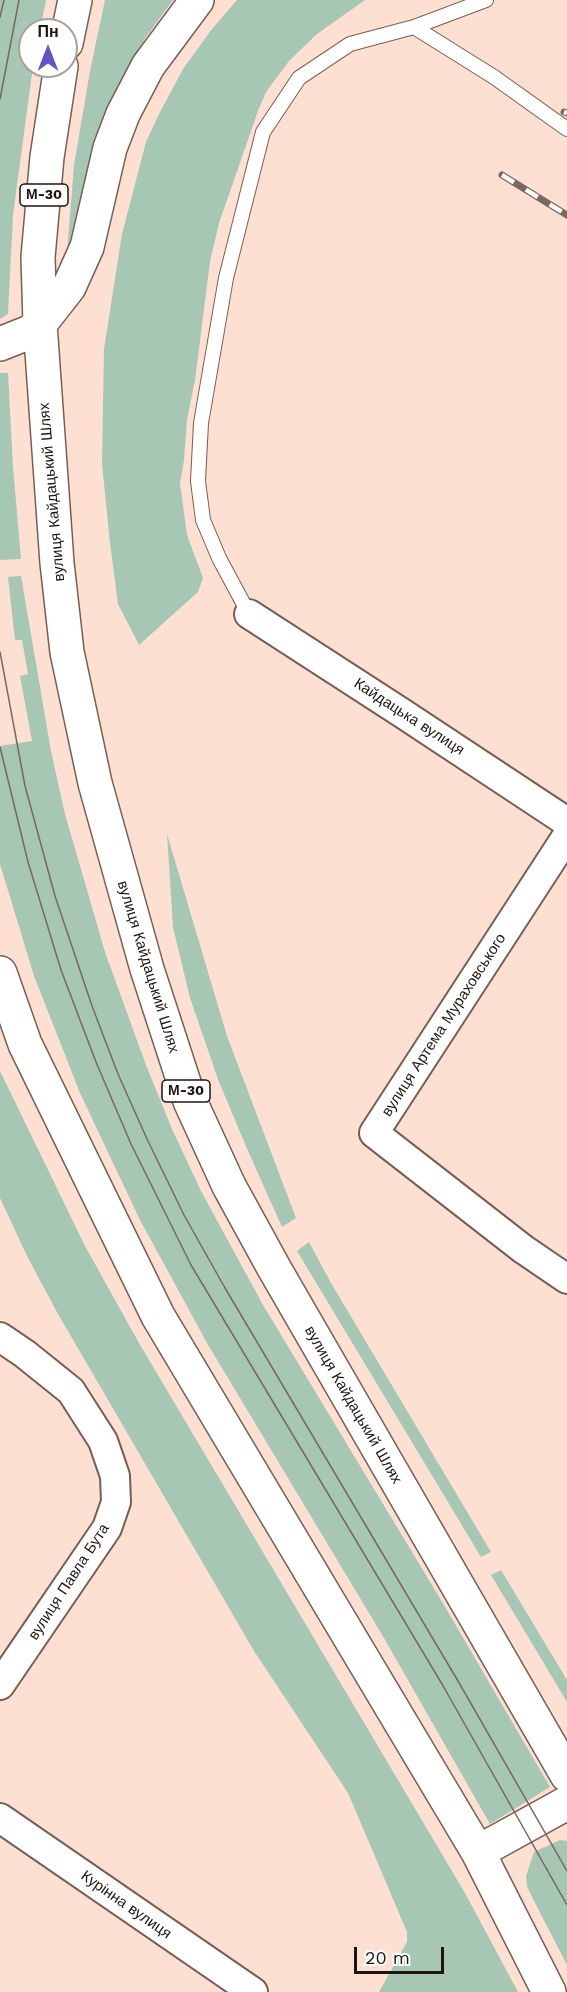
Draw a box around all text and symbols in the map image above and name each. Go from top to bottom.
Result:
north arrow [18,18,78,78]
text: Пн [37,22,59,41]
road number: М-30 [20,184,68,206]
street label: вулиця Кайдацький Шлях [35,402,69,582]
street label: Кайдацька вулиця [350,675,468,759]
street label: вулиця Кайдацький Шлях [113,879,183,1055]
street label: вулиця Артема Мураховського [378,930,510,1120]
road number: М-30 [162,1080,210,1102]
street label: вулиця Кайдацький Шлях [300,1323,406,1487]
street label: вулиця Павла Бута [25,1521,113,1643]
street label: Курінна вулиця [77,1867,175,1943]
scale bar [357,1935,447,1973]
text: 20 m [365,1947,410,1968]

